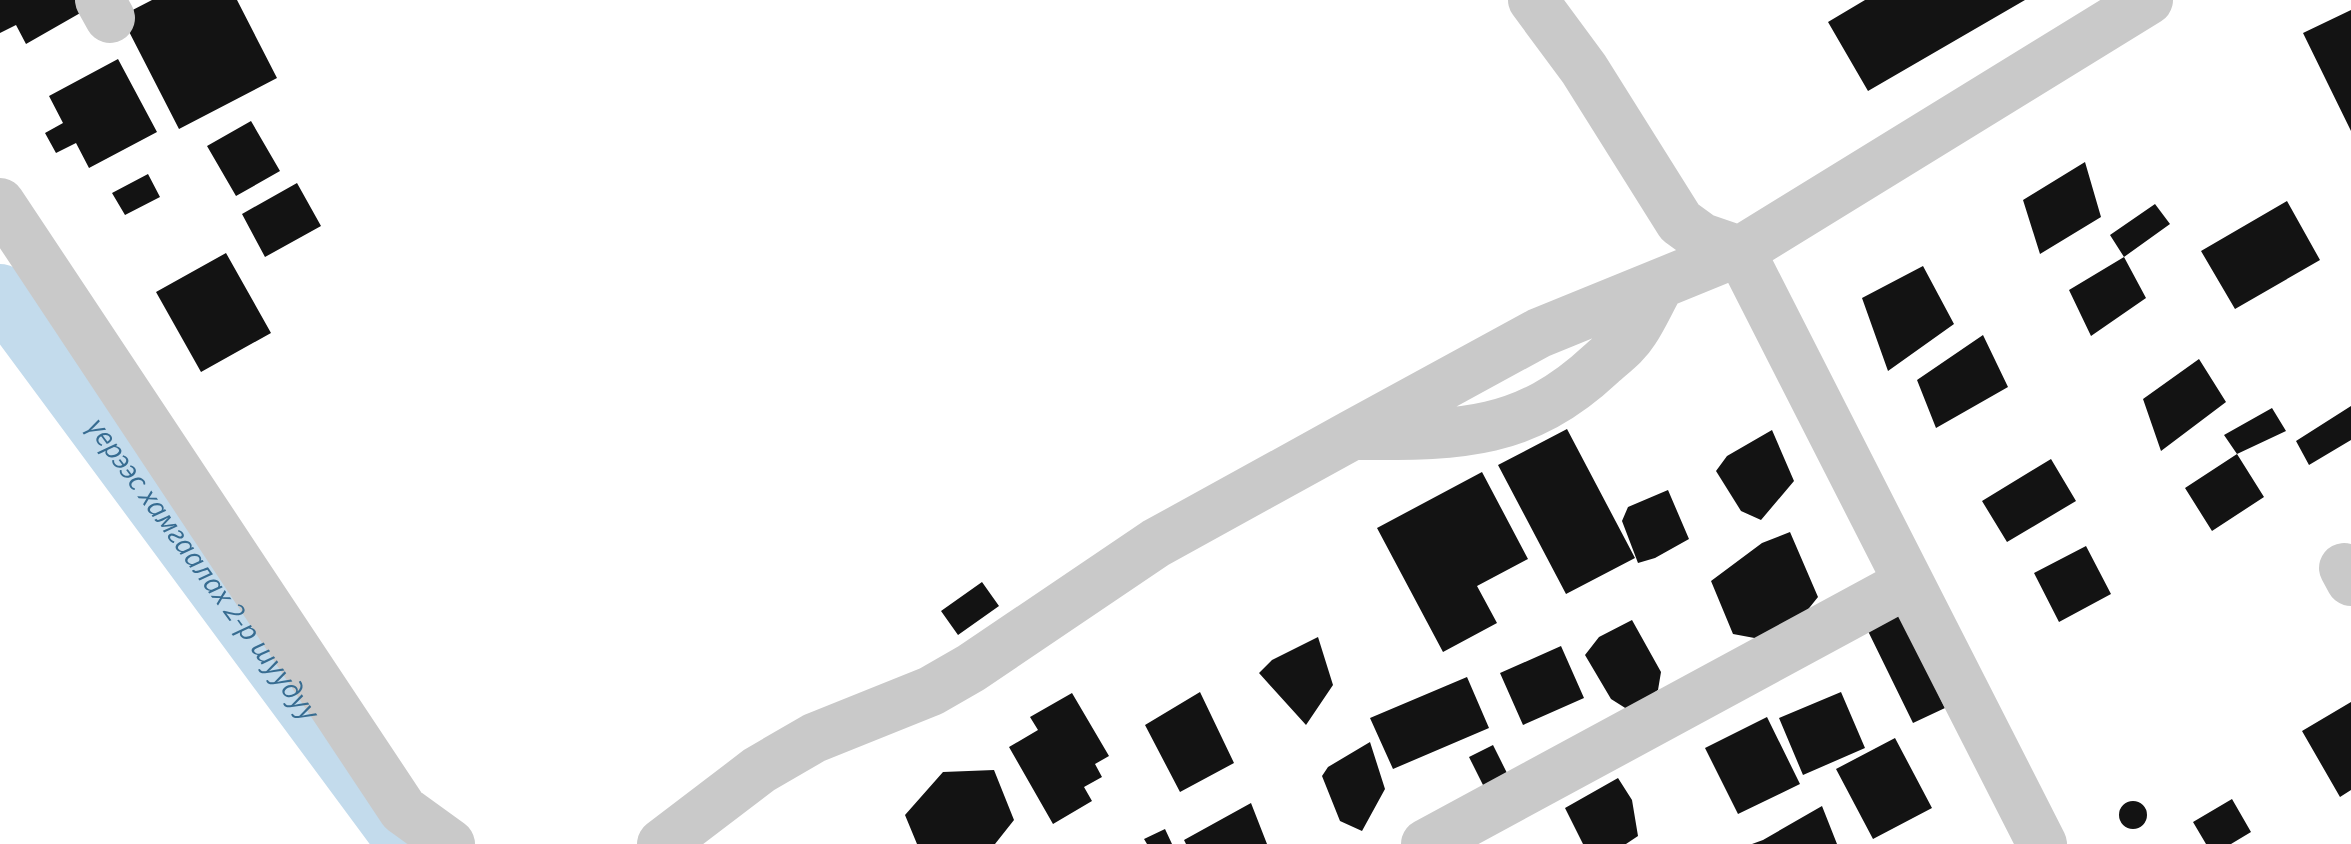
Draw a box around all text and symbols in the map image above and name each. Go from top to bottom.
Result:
water label: үерээс хамгаалах 2-р шуудуу [76,408,331,731]

